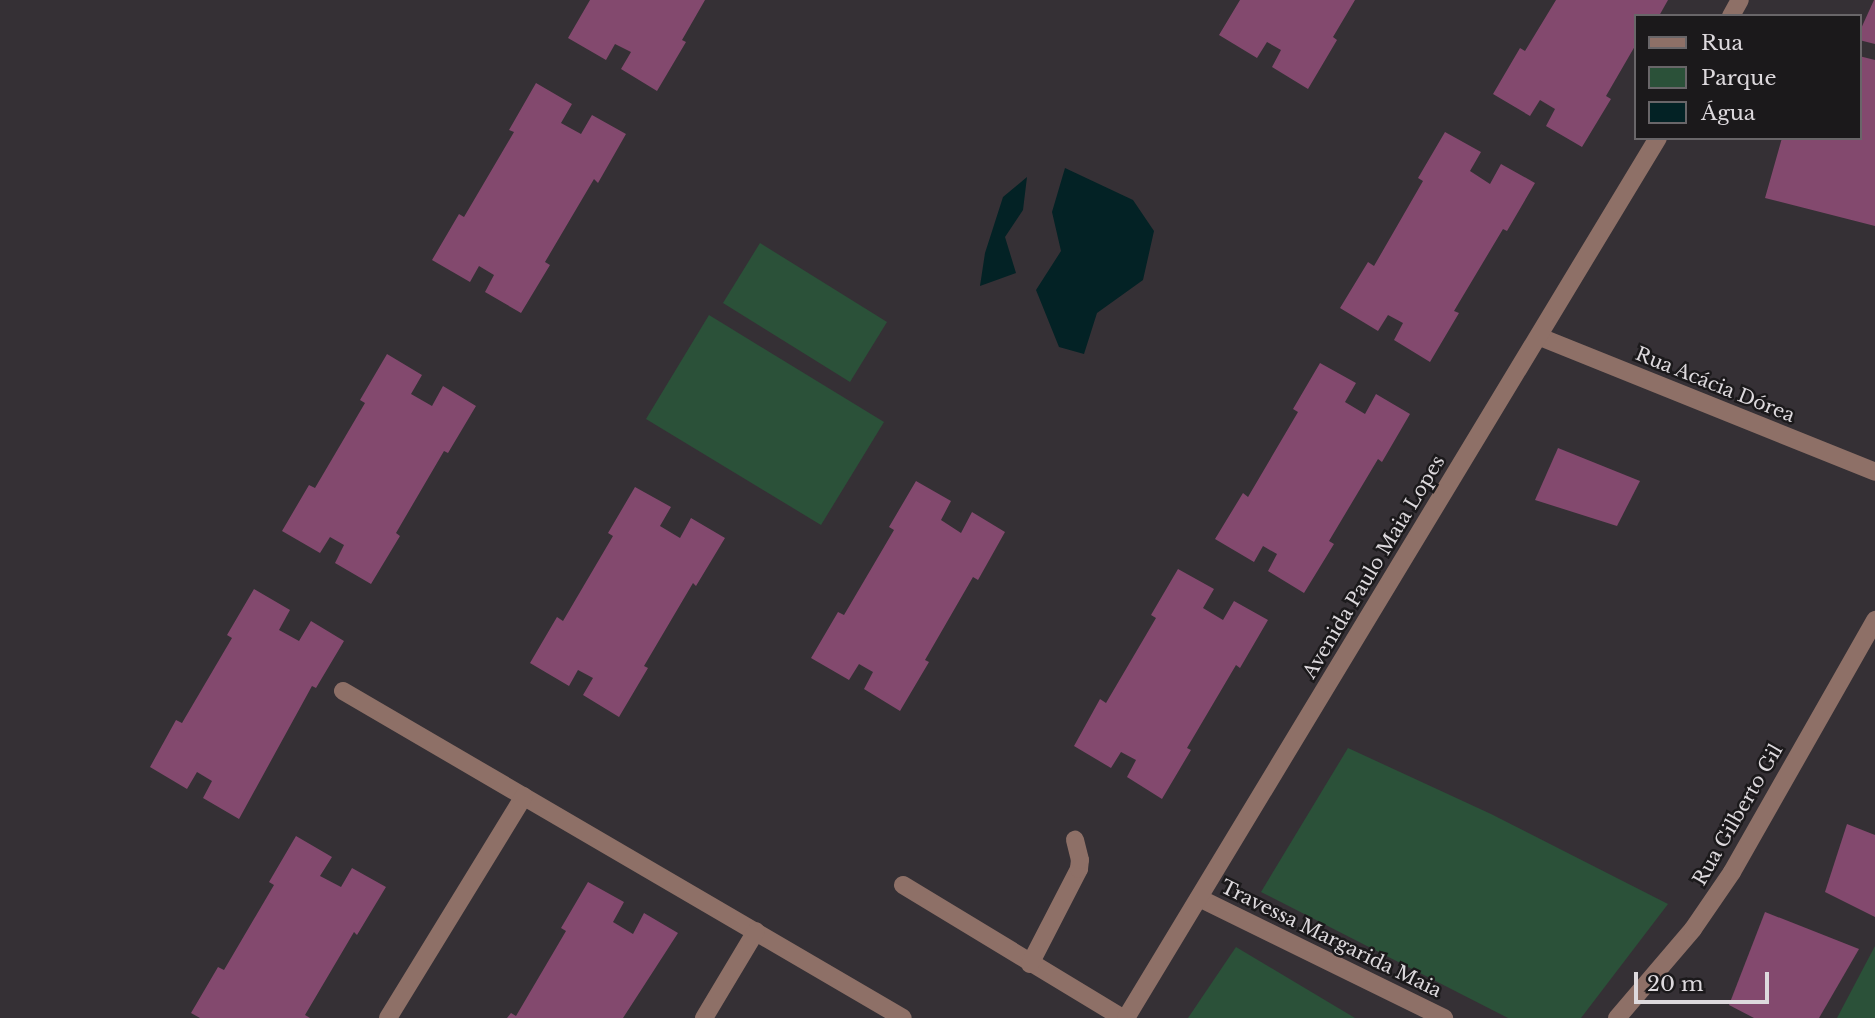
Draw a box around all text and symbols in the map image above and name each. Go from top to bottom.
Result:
legend [1633,14,1861,140]
text: Rua [1701,30,1743,56]
text: Parque [1701,65,1776,91]
text: Água [1701,100,1756,126]
street label: Rua Acácia Dórea [1632,342,1798,428]
street label: Avenida Paulo Maia Lopes [1298,451,1450,683]
street label: Rua Gilberto Gil [1688,740,1788,890]
street label: Travessa Margarida Maia [1217,875,1445,1003]
scale bar [1637,958,1772,1002]
text: 20 m [1647,971,1704,997]

